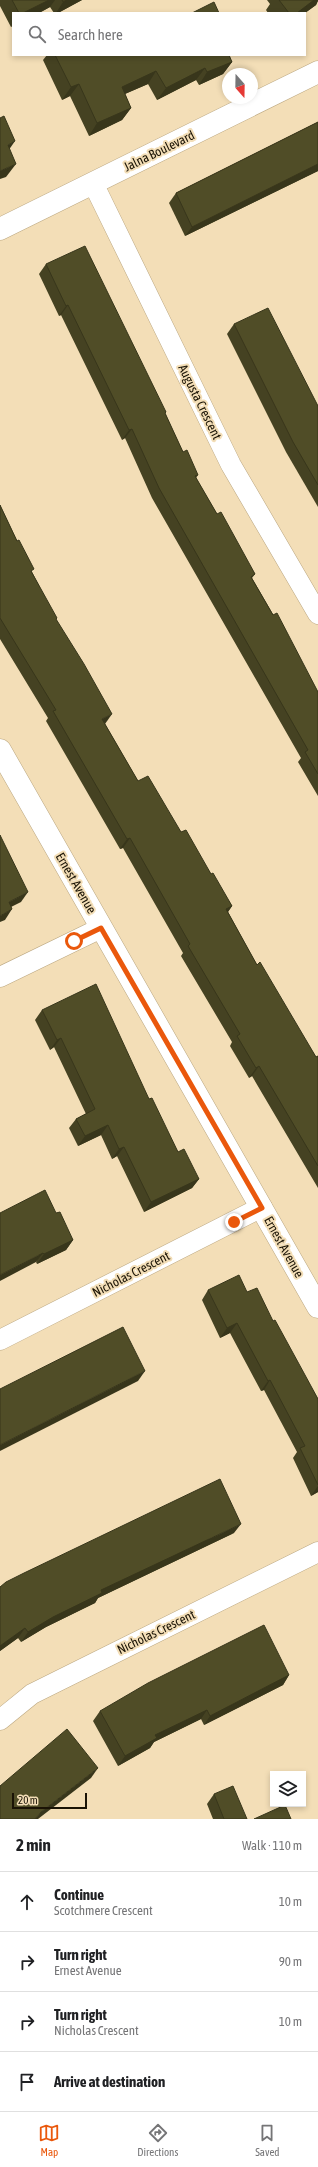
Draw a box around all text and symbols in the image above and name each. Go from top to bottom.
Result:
search box [12,12,306,56]
icon: search [26,23,48,45]
text: Search here [58,26,123,43]
north arrow [222,68,258,104]
street label: Jalna Boulevard [121,127,197,175]
street label: Augusta Crescent [175,362,225,442]
street label: Ernest Avenue [53,850,99,916]
route start [65,932,83,950]
route end [225,1213,243,1231]
street label: Ernest Avenue [261,1214,307,1280]
street label: Nicholas Crescent [90,1248,172,1300]
street label: Nicholas Crescent [115,1607,198,1657]
map controls [270,1771,306,1807]
button: layers [270,1771,306,1807]
scale bar [12,1791,87,1810]
text: 20 m [18,1794,38,1806]
text: 2 min [16,1835,51,1855]
text: Walk · 110 m [242,1838,302,1853]
text: Continue [54,1886,104,1903]
icon: ahead [16,1891,38,1913]
text: 10 m [279,1894,302,1909]
text: Scotchmere Crescent [54,1903,153,1918]
text: Turn right [54,1946,107,1963]
icon: right [16,1951,38,1973]
text: 90 m [279,1954,302,1969]
text: Ernest Avenue [54,1963,122,1978]
text: Turn right [54,2006,107,2023]
icon: right [16,2011,38,2033]
text: 10 m [279,2014,302,2029]
text: Nicholas Crescent [54,2023,139,2038]
icon: arrive [16,2071,38,2093]
text: Arrive at destination [54,2073,165,2090]
tab: Map [38,2122,60,2158]
tab: Directions [137,2122,178,2158]
tab: Saved [255,2122,280,2158]

